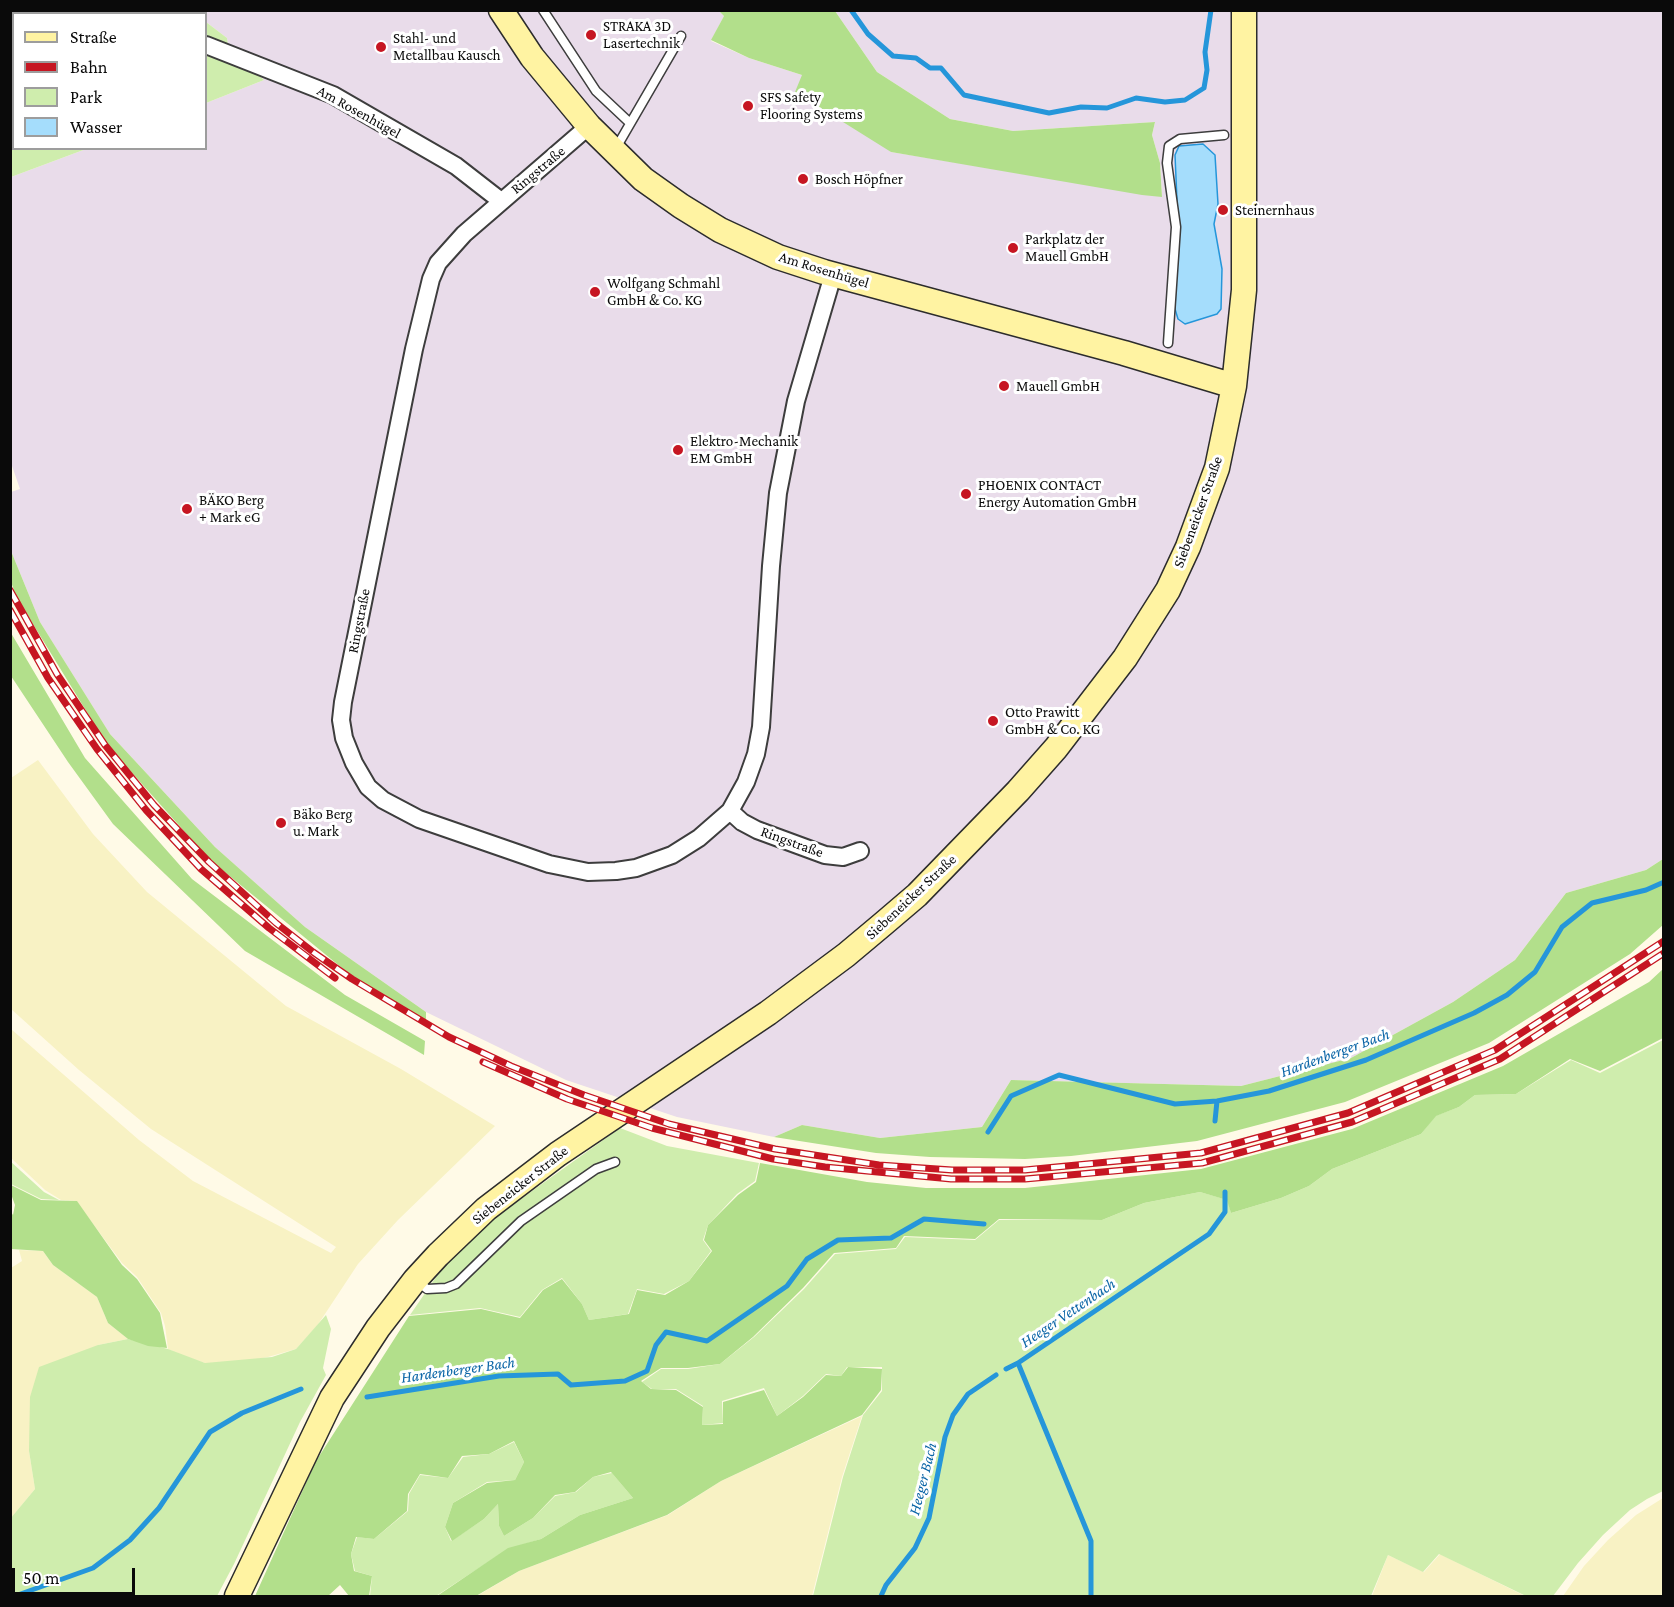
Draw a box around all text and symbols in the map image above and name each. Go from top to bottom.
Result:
legend [12,12,207,150]
place label: STRAKA 3D Lasertechnik [603,17,680,52]
text: Straße [70,27,117,47]
marker: STRAKA 3D Lasertechnik [584,28,598,42]
place label: Stahl- und Metallbau Kausch [393,29,501,64]
marker: Stahl- und Metallbau Kausch [374,40,388,54]
text: Bahn [70,57,108,77]
street label: Am Rosenhügel [314,82,404,142]
text: Park [70,87,102,107]
place label: SFS Safety Flooring Systems [760,88,863,123]
marker: SFS Safety Flooring Systems [741,99,755,113]
text: Wasser [70,117,123,137]
street label: Ringstraße [507,142,569,198]
place label: Bosch Höpfner [815,170,903,188]
marker: Bosch Höpfner [796,172,810,186]
place label: Steinernhaus [1235,201,1314,219]
marker: Steinernhaus [1216,203,1230,217]
place label: Parkplatz der Mauell GmbH [1025,230,1109,265]
marker: Parkplatz der Mauell GmbH [1006,241,1020,255]
street label: Am Rosenhügel [777,248,871,292]
place label: Wolfgang Schmahl GmbH & Co. KG [607,274,720,309]
marker: Wolfgang Schmahl GmbH & Co. KG [588,285,602,299]
place label: Mauell GmbH [1016,377,1100,395]
marker: Mauell GmbH [997,379,1011,393]
place label: Elektro-Mechanik EM GmbH [690,432,798,467]
marker: Elektro-Mechanik EM GmbH [671,443,685,457]
street label: Siebeneicker Straße [1170,454,1226,570]
place label: PHOENIX CONTACT Energy Automation GmbH [978,476,1137,511]
marker: PHOENIX CONTACT Energy Automation GmbH [959,487,973,501]
place label: BÄKO Berg + Mark eG [199,491,264,526]
marker: BÄKO Berg + Mark eG [180,502,194,516]
street label: Ringstraße [344,587,374,655]
place label: Otto Prawitt GmbH & Co. KG [1005,703,1100,738]
marker: Otto Prawitt GmbH & Co. KG [986,714,1000,728]
place label: Bäko Berg u. Mark [293,805,353,840]
marker: Bäko Berg u. Mark [274,816,288,830]
street label: Ringstraße [758,822,826,862]
street label: Siebeneicker Straße [862,850,960,944]
water label: Hardenberger Bach [1278,1024,1392,1082]
street label: Siebeneicker Straße [468,1142,572,1228]
water label: Heeger Vettenbach [1017,1274,1119,1352]
water label: Hardenberger Bach [400,1353,516,1387]
water label: Heeger Bach [905,1441,941,1517]
scale bar [15,1556,138,1594]
text: 50 m [23,1568,60,1588]

